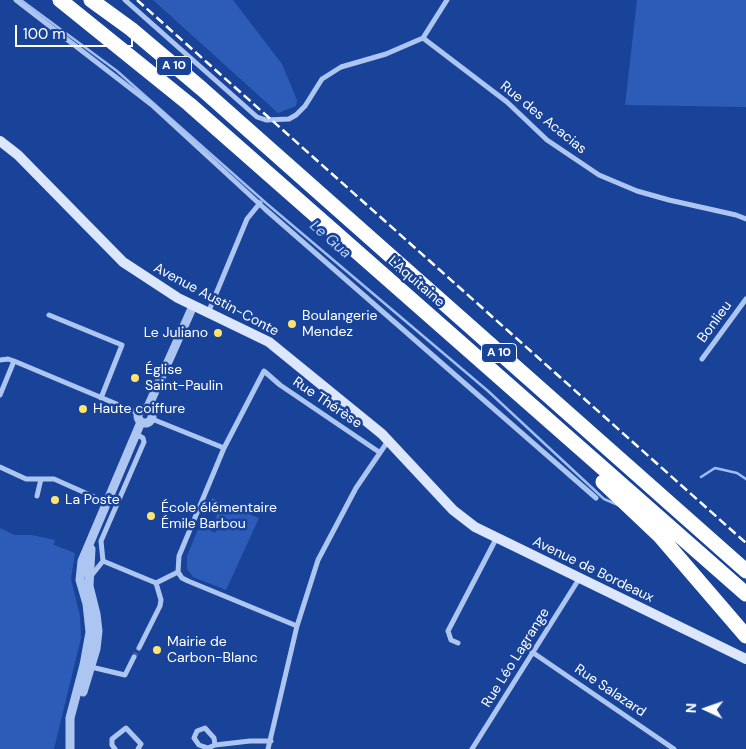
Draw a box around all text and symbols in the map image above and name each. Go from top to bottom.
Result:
scale bar [18,15,135,47]
text: 100 m [23,24,66,44]
road number: A 10 [156,56,192,76]
street label: Rue des Acacias [497,78,589,158]
water label: Le Gua [306,217,354,263]
street label: L'Aquitaine [384,253,448,311]
street label: Avenue Austin-Conte [151,260,281,340]
street label: Bonlieu [694,298,736,346]
place label: Boulangerie Mendez [302,308,378,341]
marker: Boulangerie Mendez [286,318,298,330]
place label: Le Juliano [144,325,208,341]
marker: Le Juliano [212,327,224,339]
road number: A 10 [482,343,516,362]
place label: Église Saint-Paulin [145,362,223,394]
marker: Église Saint-Paulin [129,372,141,384]
street label: Rue Thérèse [289,374,365,432]
place label: Haute coiffure [93,401,185,417]
marker: Haute coiffure [77,403,89,415]
place label: La Poste [65,492,120,508]
marker: La Poste [49,494,61,506]
place label: École élémentaire Émile Barbou [161,500,277,532]
marker: École élémentaire Émile Barbou [145,510,157,522]
street label: Avenue de Bordeaux [530,533,656,607]
street label: Rue Léo Lagrange [479,605,553,711]
place label: Mairie de Carbon-Blanc [167,634,258,666]
marker: Mairie de Carbon-Blanc [151,644,163,656]
street label: Rue Salazard [571,661,649,721]
north arrow [681,684,731,734]
text: N [682,703,700,714]

